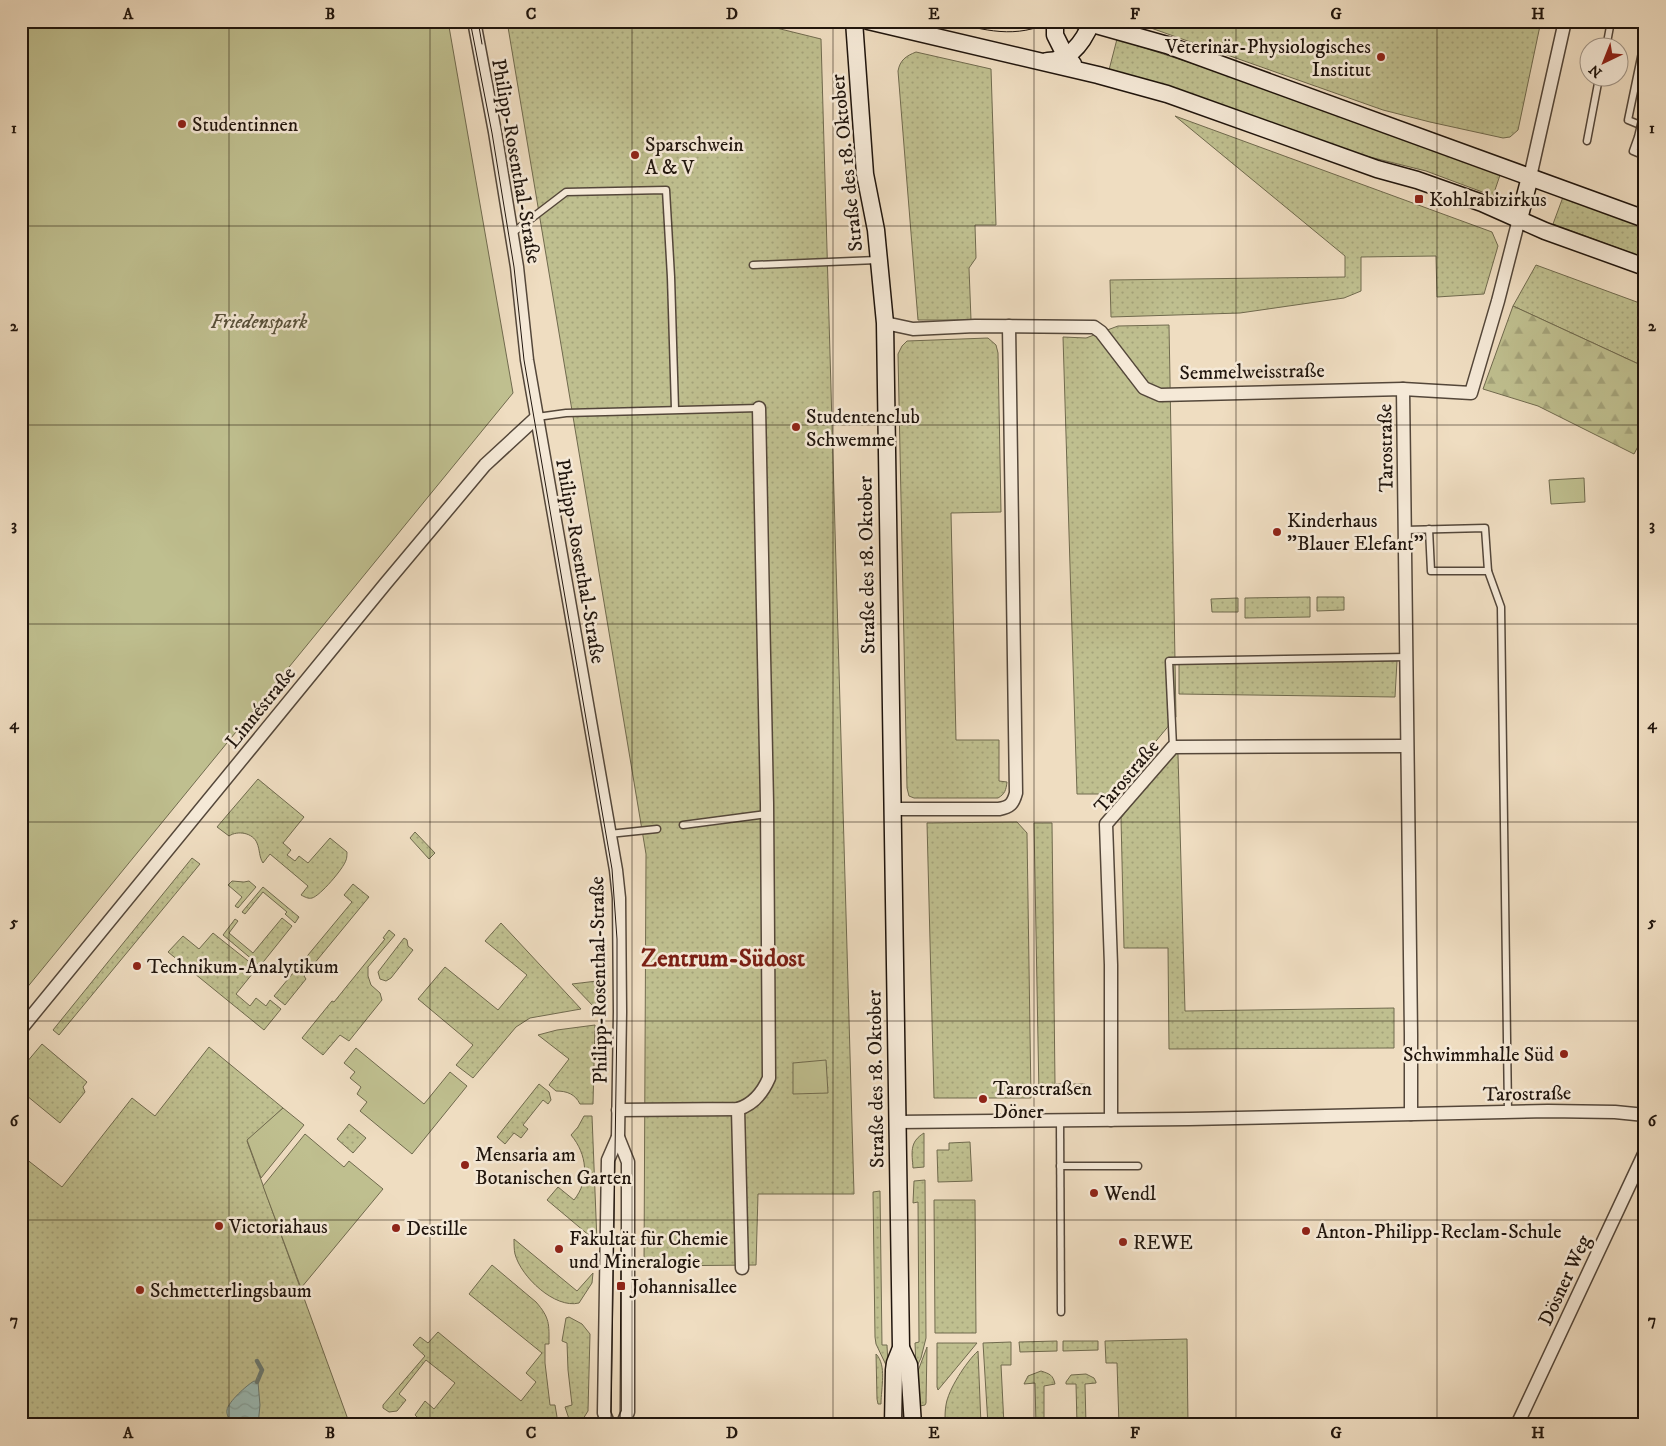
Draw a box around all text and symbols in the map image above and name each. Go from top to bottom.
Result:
text: A [122,4,134,24]
text: B [325,4,335,24]
text: C [526,4,536,24]
text: D [726,4,738,24]
text: E [928,4,940,24]
text: F [1130,4,1140,24]
text: G [1330,4,1342,24]
text: H [1531,4,1545,24]
place label: Veterinär-Physiologisches Institut [1164,35,1371,83]
north arrow [1578,38,1628,88]
marker: Veterinär-Physiologisches Institut [1375,51,1387,63]
street label: Philipp-Rosenthal-Straße [485,57,546,266]
text: N [1585,60,1606,81]
street label: Straße des 18. Oktober [826,72,869,253]
place label: Studentinnen [192,113,299,138]
text: 1 [11,118,17,138]
marker: Studentinnen [176,118,188,130]
text: 1 [1649,118,1655,138]
place label: Sparschwein A & V [645,133,744,181]
marker: Sparschwein A & V [629,149,641,161]
place label: Kohlrabizirkus [1429,188,1547,213]
marker: Kohlrabizirkus [1413,193,1425,205]
park label: Friedenspark [211,310,308,335]
text: 2 [10,316,19,336]
text: 2 [1648,316,1657,336]
street label: Semmelweisstraße [1179,359,1325,386]
street label: Tarostraße [1373,404,1400,492]
place label: Studentenclub Schwemme [806,405,920,453]
marker: Studentenclub Schwemme [790,421,802,433]
street label: Philipp-Rosenthal-Straße [549,457,610,666]
street label: Straße des 18. Oktober [853,475,882,654]
place label: Kinderhaus "Blauer Elefant" [1287,509,1424,557]
text: 3 [11,515,17,535]
text: 3 [1649,515,1655,535]
marker: Kinderhaus "Blauer Elefant" [1271,526,1283,538]
street label: Linnéstraße [221,662,302,754]
text: 4 [8,714,19,734]
text: 4 [1646,714,1657,734]
street label: Tarostraße [1089,735,1165,819]
street label: Philipp-Rosenthal-Straße [585,876,614,1084]
text: 5 [9,912,18,932]
text: 5 [1647,912,1656,932]
district label: Zentrum-Südost [641,943,805,974]
place label: Technikum-Analytikum [147,955,339,980]
marker: Technikum-Analytikum [131,960,143,972]
street label: Straße des 18. Oktober [862,989,891,1168]
place label: Schwimmhalle Süd [1403,1043,1554,1068]
marker: Schwimmhalle Süd [1558,1048,1570,1060]
place label: Tarostraßen Döner [993,1077,1092,1125]
street label: Tarostraße [1483,1081,1571,1108]
marker: Tarostraßen Döner [977,1093,989,1105]
text: 6 [10,1111,20,1131]
text: 6 [1648,1111,1658,1131]
place label: Mensaria am Botanischen Garten [475,1143,632,1191]
marker: Mensaria am Botanischen Garten [459,1159,471,1171]
place label: Wendl [1103,1182,1156,1207]
marker: Wendl [1088,1187,1100,1199]
place label: Victoriahaus [228,1215,328,1240]
place label: Destille [406,1217,468,1242]
marker: Victoriahaus [213,1220,225,1232]
place label: Anton-Philipp-Reclam-Schule [1316,1220,1561,1245]
marker: Destille [390,1222,402,1234]
marker: Anton-Philipp-Reclam-Schule [1300,1225,1312,1237]
place label: Fakultät für Chemie und Mineralogie [569,1227,728,1275]
place label: REWE [1133,1231,1193,1256]
street label: Dösner Weg [1534,1231,1597,1330]
marker: REWE [1117,1236,1129,1248]
marker: Fakultät für Chemie und Mineralogie [553,1243,565,1255]
place label: Johannisallee [629,1275,737,1300]
place label: Schmetterlingsbaum [150,1279,312,1304]
marker: Johannisallee [615,1280,627,1292]
marker: Schmetterlingsbaum [134,1284,146,1296]
text: 7 [10,1310,18,1330]
text: 7 [1648,1310,1656,1330]
text: A [122,1423,134,1443]
text: B [325,1423,335,1443]
text: C [526,1423,536,1443]
text: D [726,1423,738,1443]
text: E [928,1423,940,1443]
text: F [1130,1423,1140,1443]
text: G [1330,1423,1342,1443]
text: H [1531,1423,1545,1443]

